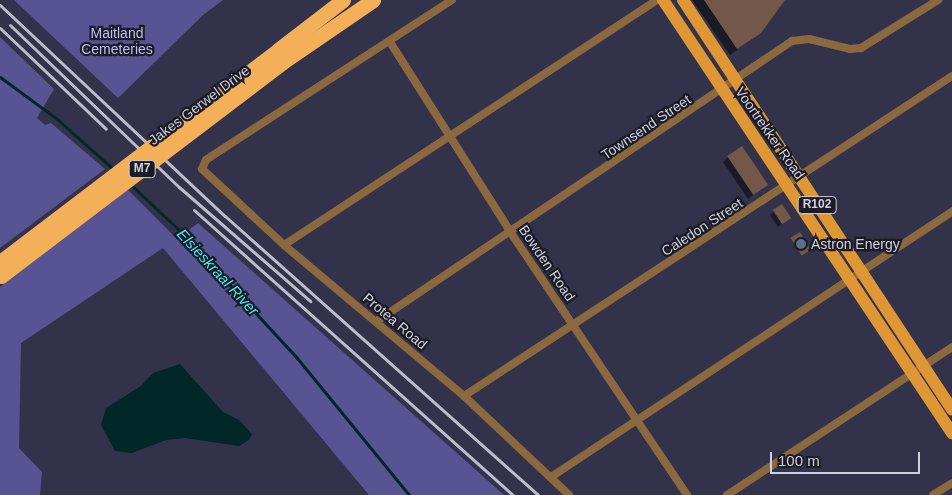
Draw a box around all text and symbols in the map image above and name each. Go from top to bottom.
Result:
park label: Maitland Cemeteries [81,25,153,58]
street label: Jakes Gerwel Drive [145,62,253,148]
street label: Voortrekker Road [732,84,808,182]
street label: Townsend Street [598,91,694,163]
road number: M7 [128,160,156,178]
street label: Caledon Street [658,195,746,259]
road number: R102 [797,196,837,214]
street label: Bowden Road [515,222,579,304]
water label: Elsieskraal River [173,225,263,319]
place label: Astron Energy [811,236,900,252]
marker: Astron Energy [795,238,807,250]
street label: Protea Road [359,289,431,353]
scale bar [772,442,922,474]
text: 100 m [778,452,820,469]

